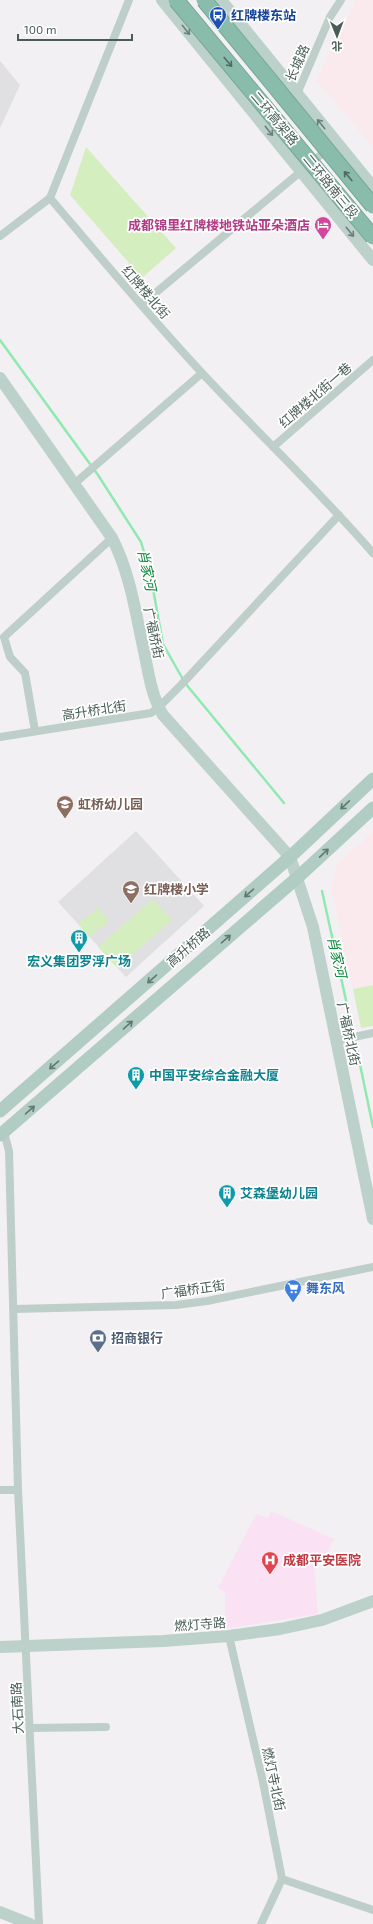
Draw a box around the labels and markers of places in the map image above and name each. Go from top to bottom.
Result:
bus stop icon: 红牌楼东站 [208,5,228,30]
place label: 红牌楼东站 [231,7,296,23]
hotel icon: 成都锦里红牌楼地铁站亚朵酒店 [313,215,333,240]
place label: 成都锦里红牌楼地铁站亚朵酒店 [128,217,310,233]
school or university icon: 虹桥幼儿园 [55,794,75,819]
place label: 虹桥幼儿园 [78,796,143,812]
school or university icon: 红牌楼小学 [121,879,141,904]
place label: 红牌楼小学 [144,881,209,897]
building icon: 宏义集团罗浮广场 [69,928,89,953]
place label: 宏义集团罗浮广场 [27,953,131,969]
building icon: 中国平安综合金融大厦 [126,1065,146,1090]
place label: 中国平安综合金融大厦 [149,1067,279,1083]
building icon: 艾森堡幼儿园 [217,1183,237,1208]
place label: 艾森堡幼儿园 [240,1185,318,1201]
supermarket icon: 舞东风 [283,1278,303,1303]
place label: 舞东风 [306,1280,345,1296]
bank icon: 招商银行 [88,1328,108,1353]
place label: 招商银行 [111,1330,163,1346]
hospital icon: 成都平安医院 [260,1550,280,1575]
place label: 成都平安医院 [283,1552,361,1568]

